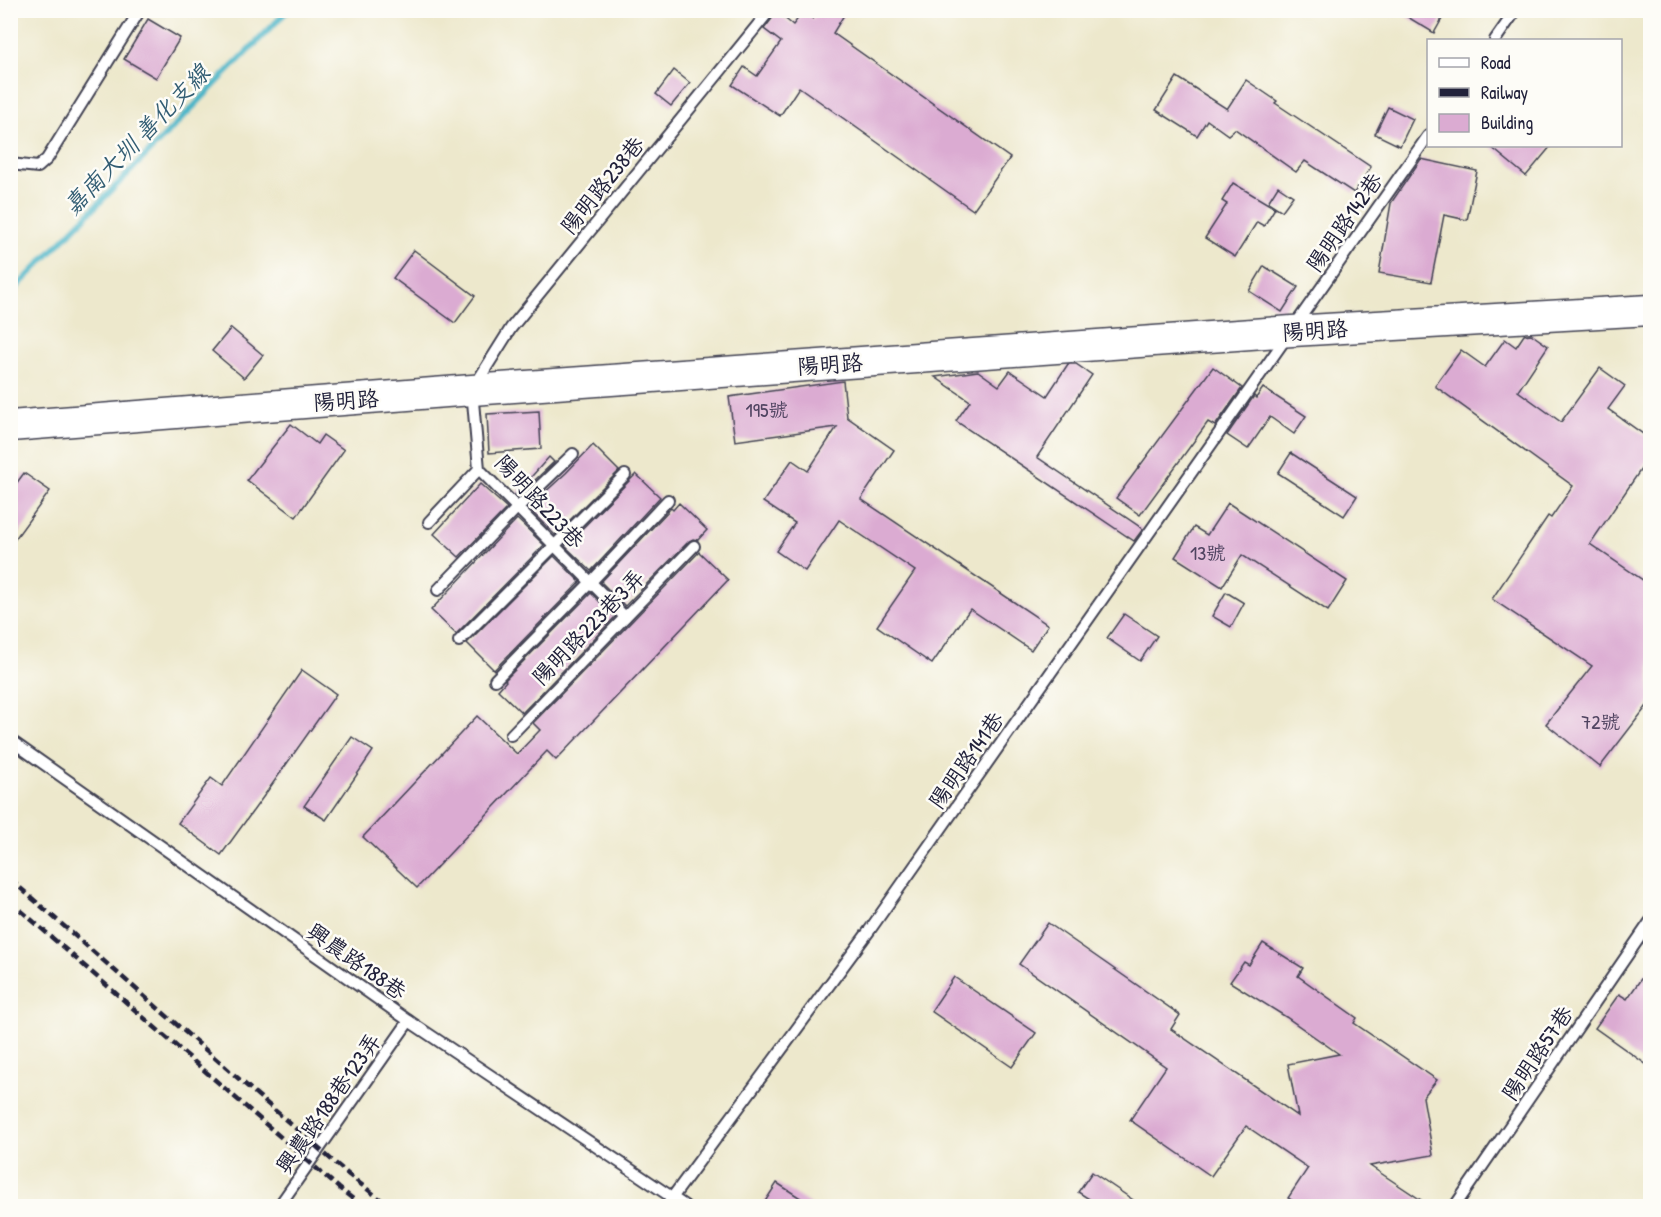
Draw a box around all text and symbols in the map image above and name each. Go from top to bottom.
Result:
legend [1427,39,1622,147]
text: Road [1481,50,1511,75]
water label: 嘉南大圳 善化支線 [56,55,217,221]
text: Railway [1481,80,1528,105]
text: Building [1481,110,1533,135]
street label: 陽明路238巷 [553,130,651,240]
street label: 陽明路142巷 [1299,166,1389,278]
street label: 陽明路 [1281,313,1349,347]
street label: 陽明路 [796,347,864,381]
street label: 陽明路 [312,383,380,417]
house number: 195號 [745,396,789,423]
street label: 陽明路223巷 [489,447,591,555]
house number: 13號 [1190,539,1226,566]
street label: 陽明路223巷3弄 [525,563,651,691]
street label: 陽明路141巷 [922,705,1010,815]
house number: 72號 [1581,708,1621,735]
street label: 興農路188巷 [301,916,413,1006]
street label: 陽明路57巷 [1494,1000,1580,1106]
street label: 興農路188巷123弄 [268,1027,388,1179]

